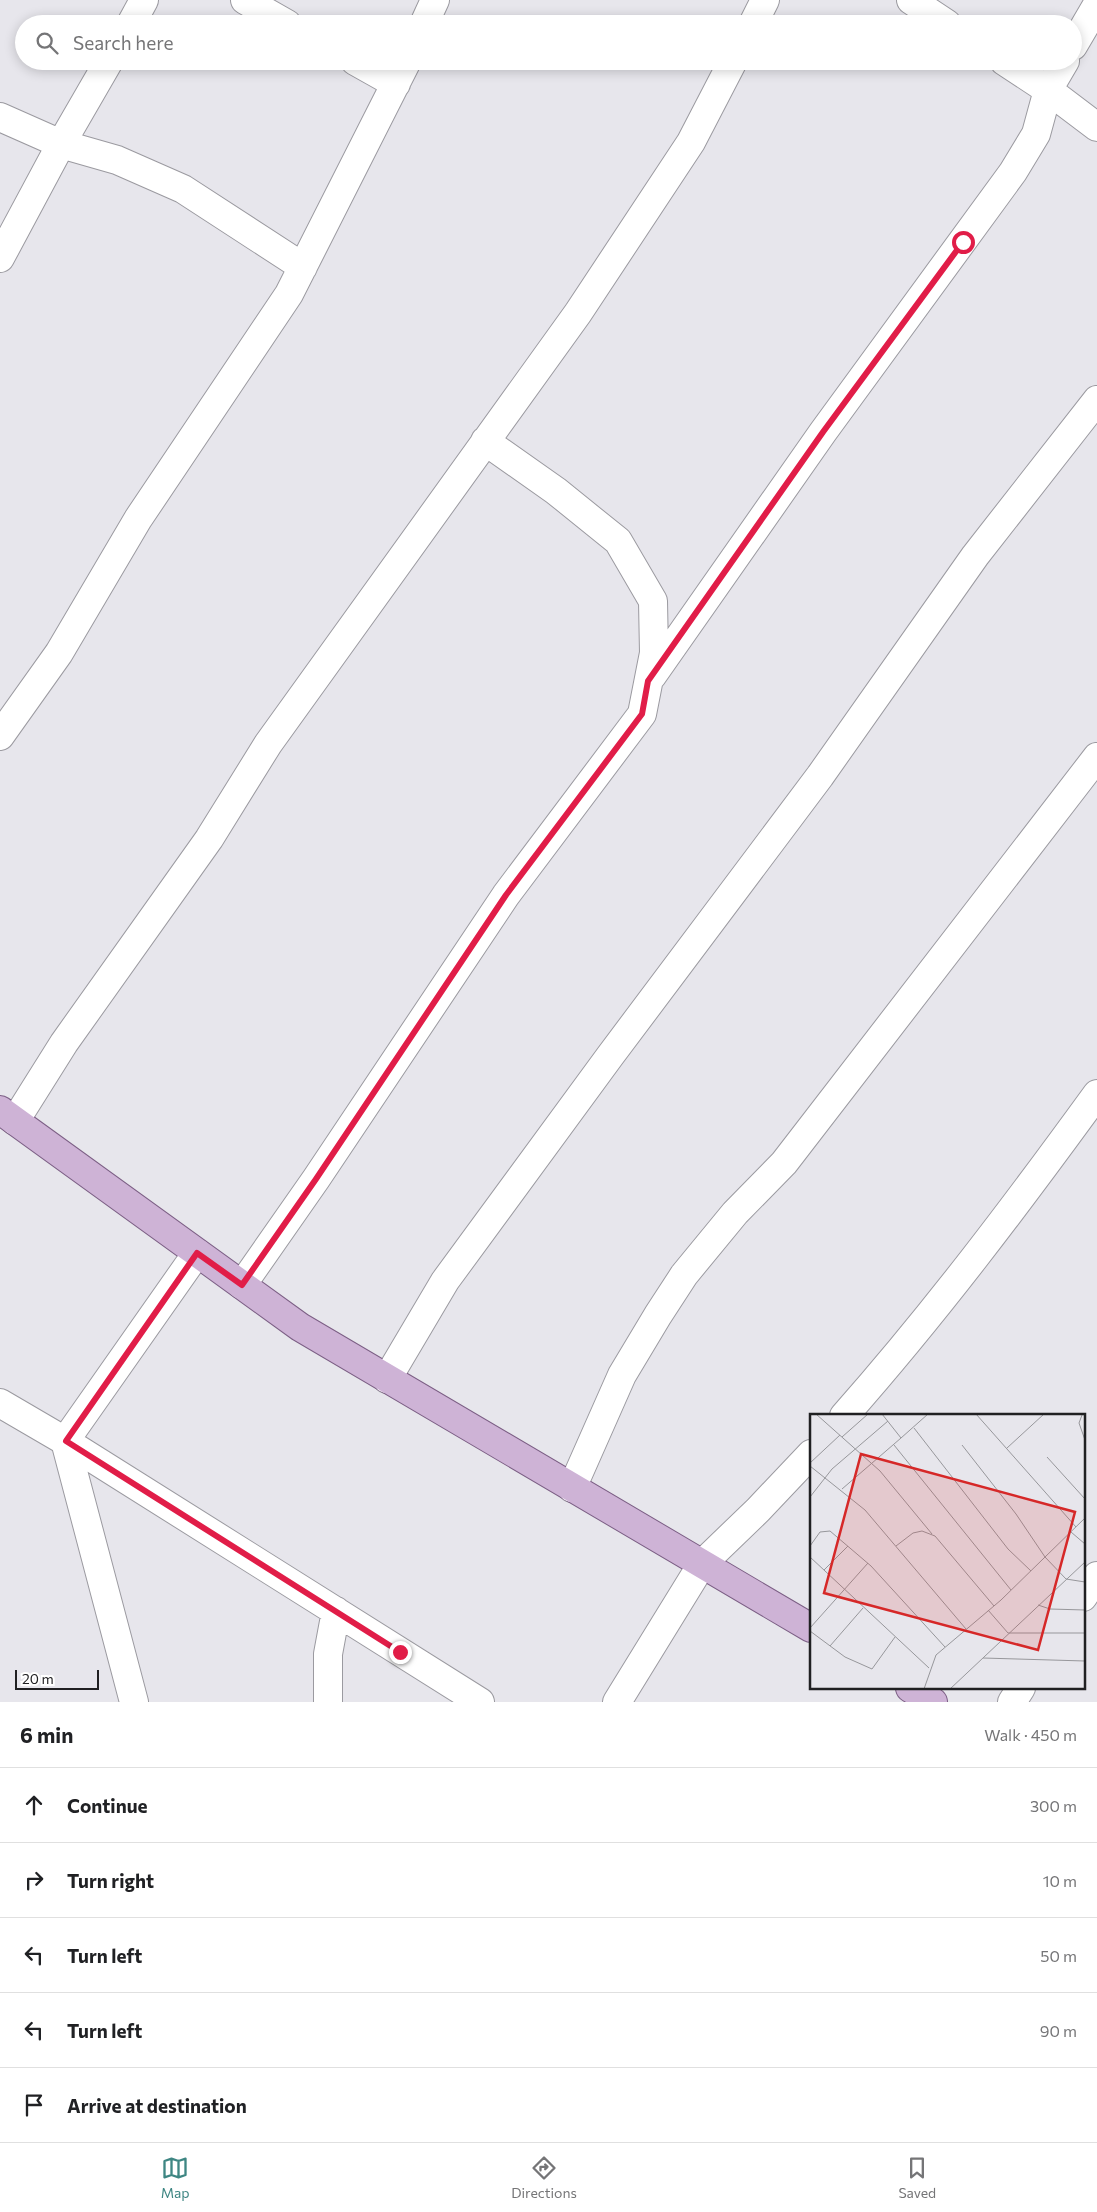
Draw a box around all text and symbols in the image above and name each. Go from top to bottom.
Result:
search box [15,15,1082,70]
icon: search [33,29,61,57]
text: Search here [73,31,173,54]
route start [952,231,975,254]
inset map [810,1414,1084,1690]
route end [389,1641,412,1664]
scale bar [15,1667,99,1690]
text: 20 m [22,1670,54,1687]
text: 6 min [20,1722,73,1747]
text: Walk · 450 m [984,1725,1077,1744]
icon: ahead [20,1791,48,1819]
text: Continue [67,1794,147,1817]
text: 300 m [1030,1796,1077,1815]
icon: right [20,1866,48,1894]
text: Turn right [67,1869,154,1892]
text: 10 m [1043,1871,1077,1890]
icon: left [20,1941,48,1969]
text: Turn left [67,1944,142,1967]
text: 50 m [1040,1946,1077,1965]
icon: left [20,2016,48,2044]
text: Turn left [67,2019,142,2042]
text: 90 m [1040,2021,1077,2040]
icon: arrive [20,2091,48,2119]
text: Arrive at destination [67,2094,247,2117]
tab: Map [161,2154,190,2201]
tab: Directions [511,2154,577,2201]
tab: Saved [898,2154,936,2201]

